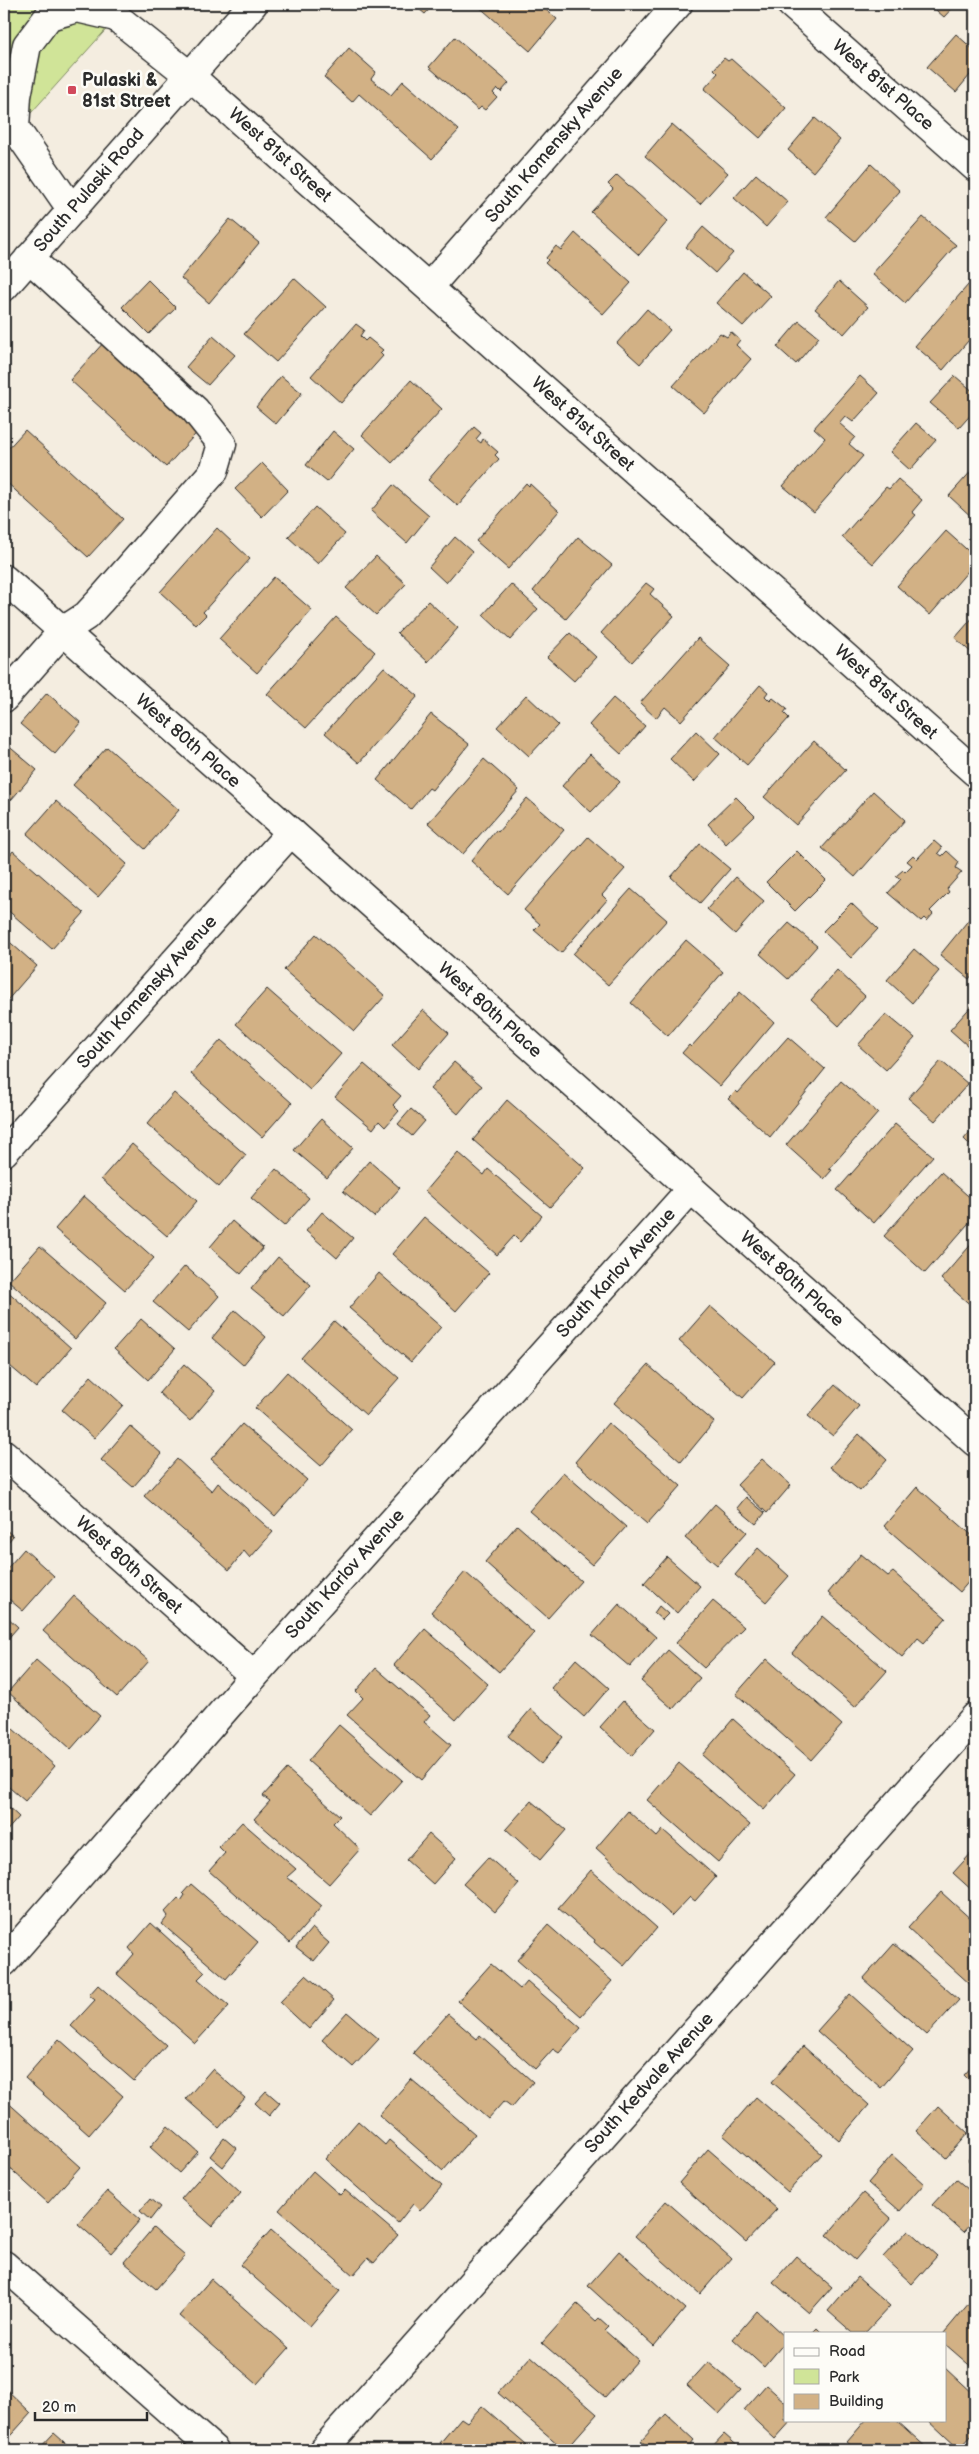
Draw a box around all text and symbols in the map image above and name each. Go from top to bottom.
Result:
street label: West 81st Place [828,35,938,135]
street label: South Komensky Avenue [481,63,627,227]
place label: Pulaski & 81st Street [82,70,171,112]
marker: Pulaski & 81st Street [66,84,78,96]
street label: West 81st Street [224,103,336,207]
street label: South Pulaski Road [30,124,148,256]
street label: West 81st Street [527,372,639,476]
street label: West 81st Street [830,640,942,744]
street label: West 80th Place [131,690,245,793]
street label: South Komensky Avenue [73,911,222,1073]
street label: West 80th Place [434,958,546,1062]
street label: South Karlov Avenue [552,1204,680,1342]
street label: West 80th Place [736,1227,848,1331]
street label: South Karlov Avenue [281,1505,409,1643]
street label: West 80th Street [71,1512,187,1619]
street label: South Kedvale Avenue [580,2008,718,2158]
legend [784,2332,946,2422]
text: Road [829,2342,865,2361]
text: Park [829,2368,860,2387]
scale bar [35,2389,148,2421]
text: Building [829,2392,884,2411]
text: 20 m [42,2398,76,2417]

